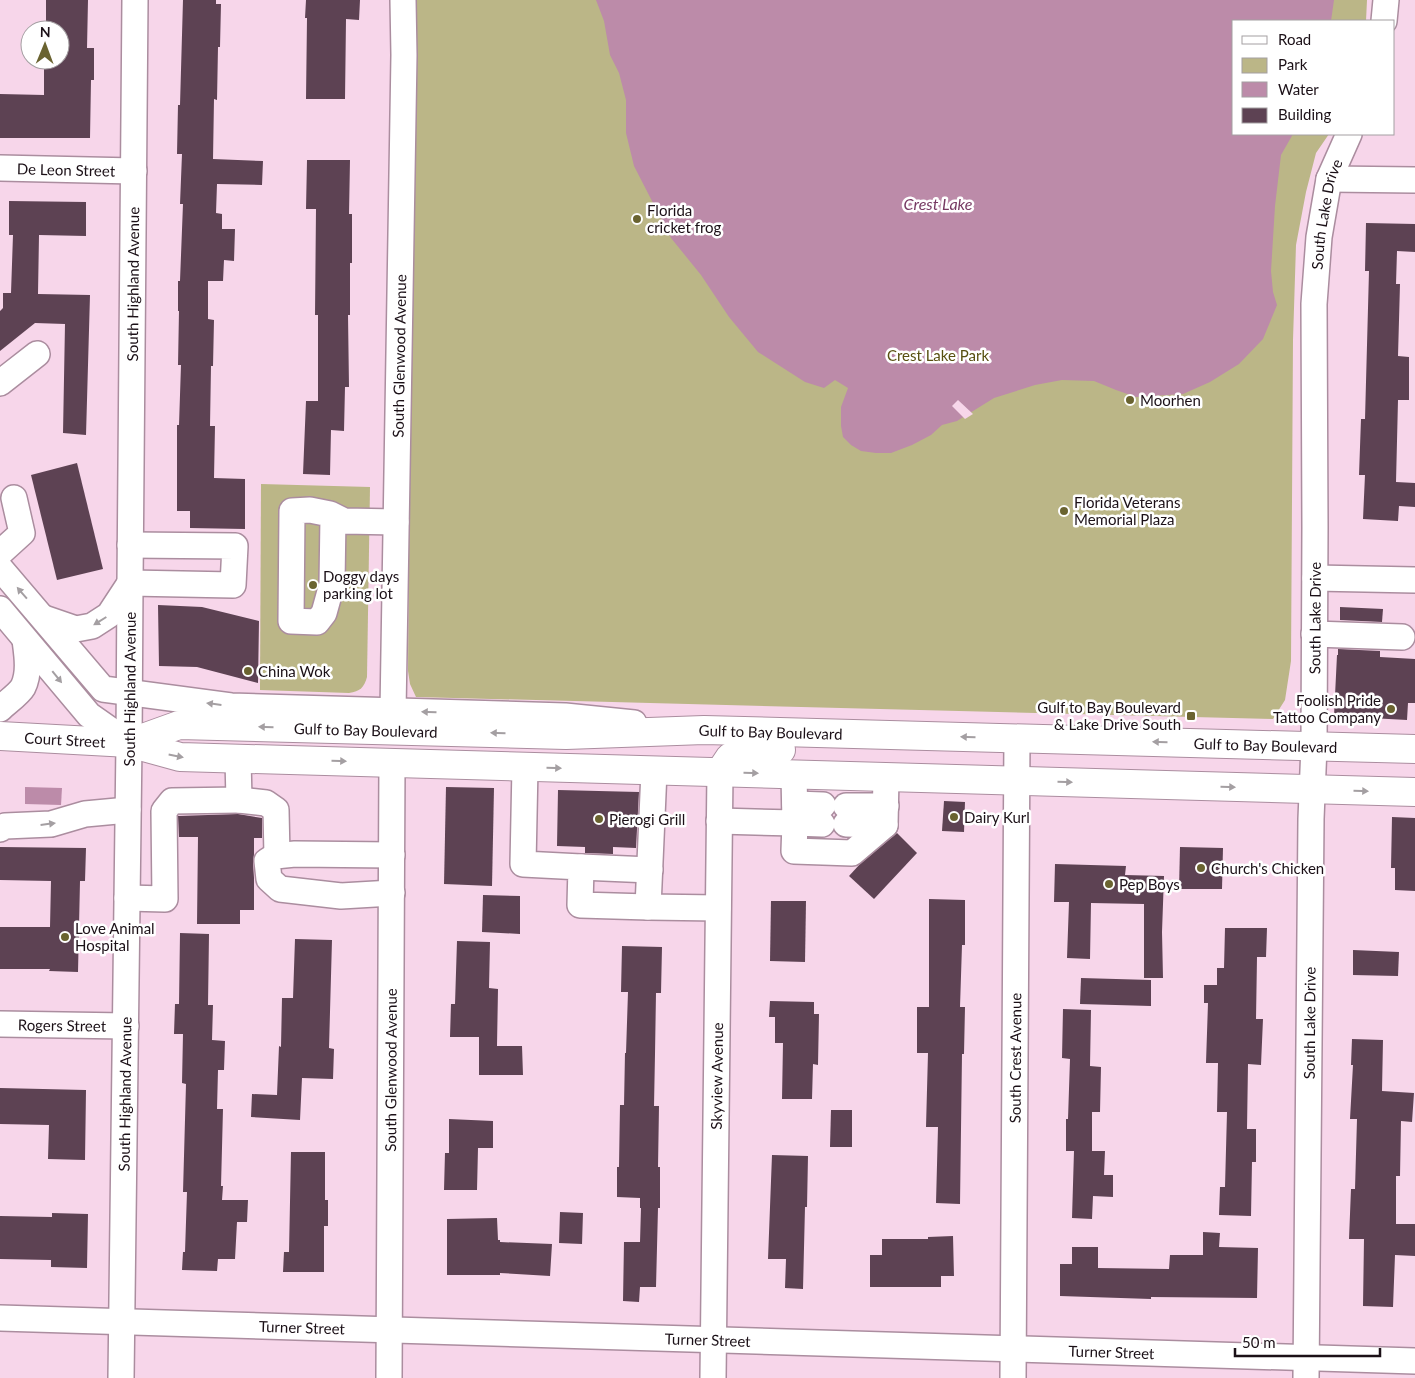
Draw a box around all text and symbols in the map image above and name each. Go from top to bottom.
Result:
north arrow [20,20,70,70]
legend [1232,20,1395,135]
text: N [40,23,51,40]
text: Road [1278,30,1311,48]
text: Park [1278,55,1308,73]
text: Water [1278,80,1319,98]
text: Building [1278,105,1331,123]
street label: South Lake Drive [1308,156,1346,270]
street label: De Leon Street [17,159,116,180]
water label: Crest Lake [904,194,973,213]
place label: Florida cricket frog [647,201,722,236]
street label: South Highland Avenue [123,207,142,361]
marker: Florida cricket frog [631,213,643,225]
street label: South Glenwood Avenue [389,274,409,438]
park label: Crest Lake Park [887,346,989,364]
place label: Moorhen [1140,391,1201,409]
marker: Moorhen [1124,394,1136,406]
place label: Florida Veterans Memorial Plaza [1074,493,1180,528]
marker: Florida Veterans Memorial Plaza [1058,505,1070,517]
street label: South Lake Drive [1305,562,1324,674]
place label: Doggy days parking lot [323,567,399,602]
marker: Doggy days parking lot [307,579,319,591]
one-way arrow [16,587,28,599]
street label: South Highland Avenue [120,612,139,766]
one-way arrow [93,616,107,625]
place label: China Wok [258,662,331,680]
marker: China Wok [242,665,254,677]
one-way arrow [51,671,62,684]
place label: Foolish Pride Tattoo Company [1273,691,1381,726]
place label: Gulf to Bay Boulevard & Lake Drive South [1037,698,1181,733]
one-way arrow [206,700,222,708]
marker: Foolish Pride Tattoo Company [1385,703,1397,715]
one-way arrow [420,708,436,716]
marker: Gulf to Bay Boulevard & Lake Drive South [1185,710,1197,722]
street label: Gulf to Bay Boulevard [294,719,438,741]
street label: Gulf to Bay Boulevard [699,721,843,743]
one-way arrow [257,723,273,731]
street label: Court Street [24,728,106,751]
one-way arrow [490,729,506,737]
one-way arrow [960,732,976,740]
street label: Gulf to Bay Boulevard [1193,734,1338,756]
one-way arrow [1152,738,1168,746]
one-way arrow [169,752,185,760]
one-way arrow [331,758,347,766]
one-way arrow [546,764,562,772]
one-way arrow [743,770,759,778]
one-way arrow [1057,778,1073,786]
one-way arrow [1220,783,1236,791]
one-way arrow [1353,787,1369,795]
place label: Dairy Kurl [964,808,1030,826]
place label: Pierogi Grill [609,810,685,828]
marker: Dairy Kurl [948,811,960,823]
marker: Pierogi Grill [593,813,605,825]
one-way arrow [40,820,56,828]
place label: Church's Chicken [1211,859,1324,877]
marker: Church's Chicken [1195,862,1207,874]
place label: Pep Boys [1119,875,1180,893]
marker: Pep Boys [1103,878,1115,890]
place label: Love Animal Hospital [75,919,155,954]
marker: Love Animal Hospital [59,931,71,943]
street label: South Lake Drive [1300,967,1319,1079]
street label: South Glenwood Avenue [381,988,400,1152]
street label: South Crest Avenue [1006,993,1024,1123]
street label: Rogers Street [18,1015,107,1035]
street label: South Highland Avenue [115,1017,135,1171]
street label: Skyview Avenue [707,1022,726,1130]
street label: Turner Street [259,1317,346,1337]
scale bar [1235,1326,1380,1358]
street label: Turner Street [664,1329,752,1350]
text: 50 m [1242,1333,1276,1351]
street label: Turner Street [1068,1341,1155,1362]

